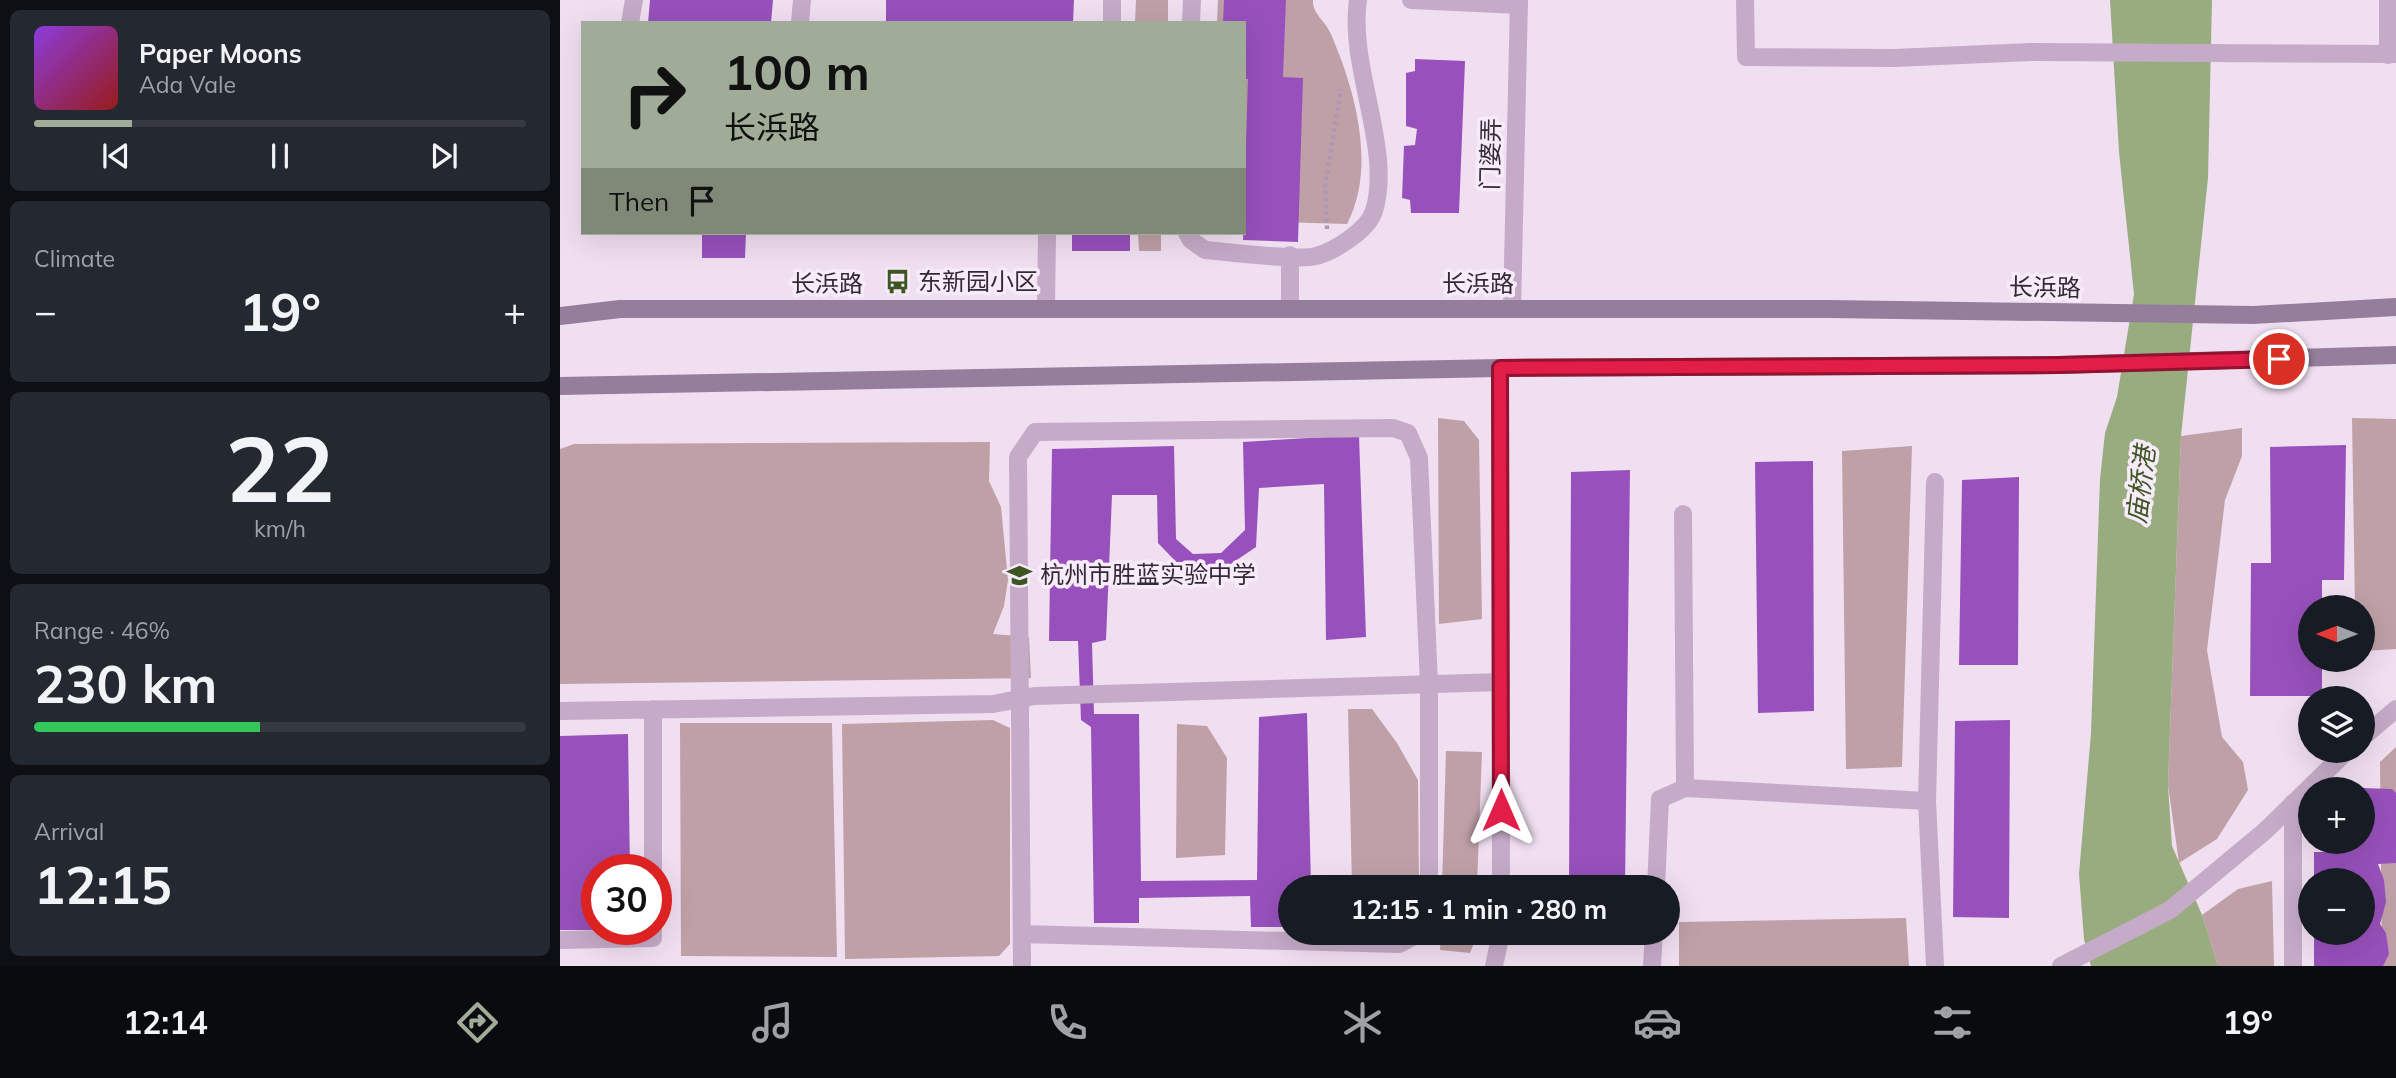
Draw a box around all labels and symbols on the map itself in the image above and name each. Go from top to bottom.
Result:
street label: 门婆弄 [1474,118,1506,190]
place label: 东新园小区 [918,266,1038,296]
street label: 长浜路 [791,268,863,298]
bus stop icon: 东新园小区 [884,268,912,296]
street label: 长浜路 [1442,268,1514,298]
street label: 长浜路 [2009,271,2081,303]
pin [2249,329,2309,389]
water label: 庙桥港 [2119,440,2162,526]
place label: 杭州市胜蓝实验中学 [1040,559,1256,589]
school or university icon: 杭州市胜蓝实验中学 [1006,561,1034,589]
north arrow [2298,595,2375,672]
position arrow [1464,773,1538,847]
speed limit sign: 30 [581,854,672,945]

